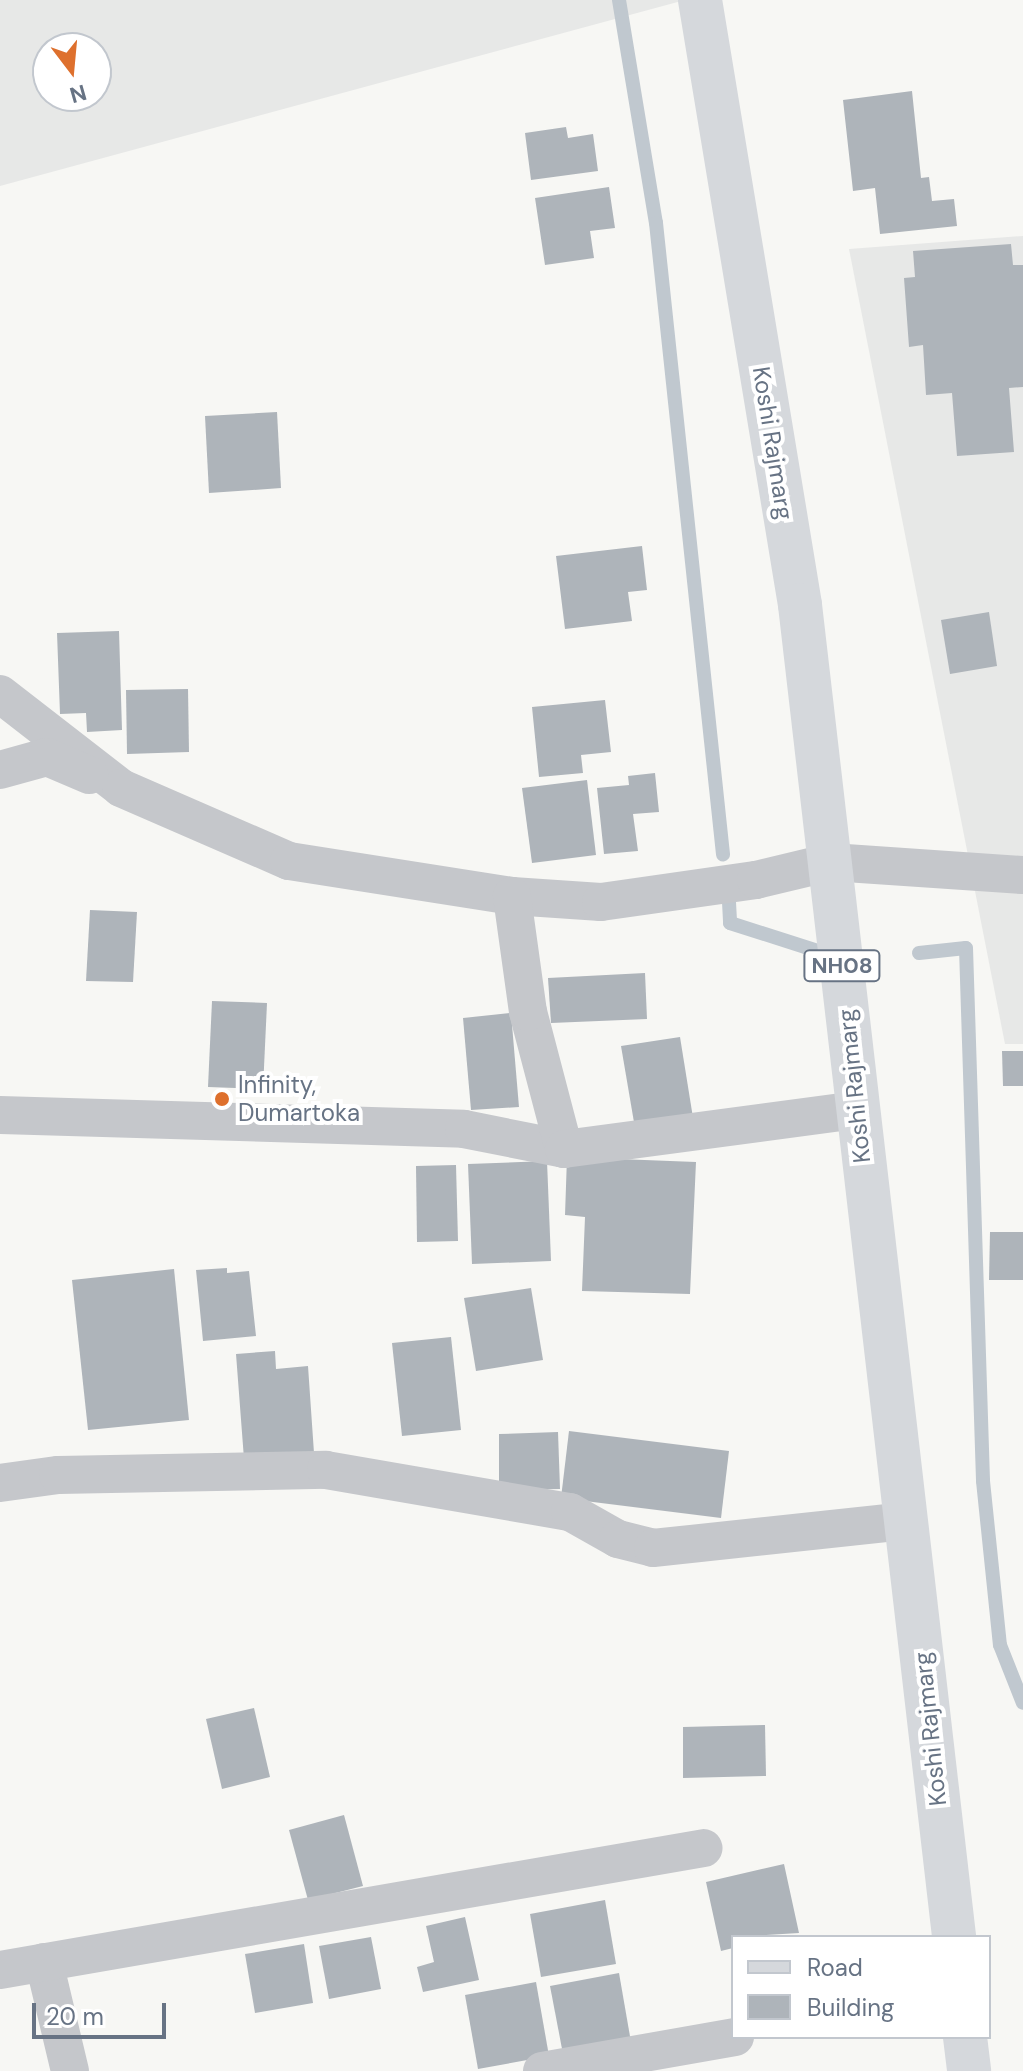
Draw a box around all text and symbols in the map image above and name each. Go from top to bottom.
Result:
north arrow [32,32,112,112]
text: N [66,77,90,110]
street label: Koshi Rajmarg [747,364,799,522]
road number: NH08 [802,948,882,984]
street label: Koshi Rajmarg [832,1008,876,1164]
place label: Infinity, Dumartoka [238,1071,360,1127]
marker: Infinity, Dumartoka [213,1090,231,1108]
street label: Koshi Rajmarg [908,1651,952,1807]
legend [731,1935,991,2039]
text: Road [807,1952,863,1983]
scale bar [36,1987,170,2037]
text: Building [807,1992,894,2023]
text: 20 m [46,2001,104,2032]

